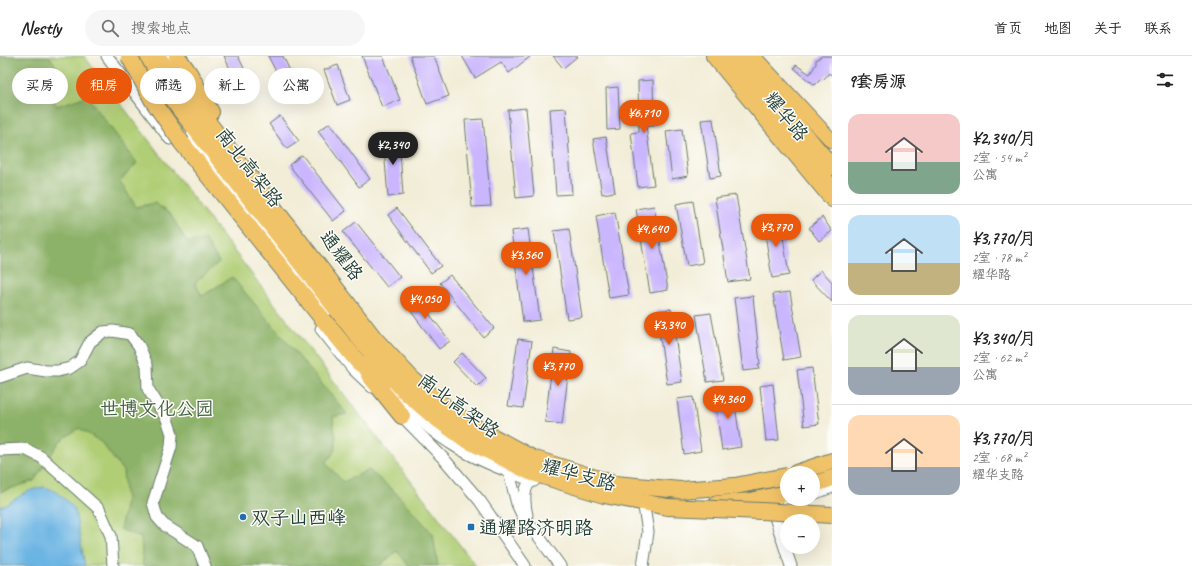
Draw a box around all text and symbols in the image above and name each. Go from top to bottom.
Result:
search box [85,10,365,46]
text: Nestly [20,16,61,40]
icon: search [99,17,121,39]
text: 搜索地点 [131,19,191,38]
text: 首页 [994,20,1022,37]
text: 地图 [1044,20,1072,37]
text: 关于 [1094,20,1122,37]
text: 联系 [1144,20,1172,37]
chip: 买房 [12,68,68,104]
chip: 租房 [76,68,132,104]
chip: 筛选 [140,68,196,104]
chip: 新上 [204,68,260,104]
chip: 公寓 [268,68,324,104]
icon: filters [1154,69,1176,91]
text: 9套房源 [848,71,906,92]
street label: 耀华路 [759,87,813,146]
pin: ¥6,710 [611,100,677,134]
text: ¥6,710 [628,105,660,121]
street label: 南北高架路 [211,123,288,212]
text: ¥2,340/月 [972,128,1036,149]
icon: home [880,130,928,178]
pin: ¥2,340 [360,132,426,166]
text: ¥2,340 [377,137,409,153]
text: 2室 · 54 m² [972,150,1026,166]
text: 公寓 [972,167,998,183]
pin: ¥3,770 [743,214,809,248]
pin: ¥4,640 [619,216,685,250]
text: ¥3,770 [760,219,792,235]
text: ¥4,640 [636,221,668,237]
street label: 通耀路 [314,226,368,286]
text: ¥3,770/月 [972,228,1036,249]
icon: home [880,231,928,279]
pin: ¥3,560 [493,242,559,276]
text: ¥3,560 [510,247,542,263]
text: 2室 · 78 m² [972,250,1026,266]
text: 耀华路 [972,267,1011,283]
pin: ¥4,050 [392,286,458,320]
text: ¥4,050 [409,291,441,307]
pin: ¥3,340 [636,312,702,346]
text: ¥3,340 [653,317,685,333]
text: ¥3,340/月 [972,328,1036,349]
icon: home [880,331,928,379]
text: 2室 · 62 m² [972,350,1026,366]
pin: ¥3,770 [525,353,591,387]
text: ¥3,770 [542,358,574,374]
text: 公寓 [972,367,998,383]
street label: 南北高架路 [413,368,504,443]
pin: ¥4,360 [695,386,761,420]
text: ¥4,360 [712,391,744,407]
park label: 世博文化公园 [100,397,214,421]
text: ¥3,770/月 [972,428,1036,449]
icon: home [880,431,928,479]
text: 2室 · 68 m² [972,450,1026,466]
street label: 耀华支路 [539,454,619,496]
map controls [780,466,820,554]
button: + [780,466,820,506]
text: 耀华支路 [972,467,1024,483]
place label: 双子山西峰 [251,506,346,530]
marker: 双子山西峰 [238,512,248,522]
button: − [780,514,820,554]
place label: 通耀路济明路 [479,516,593,540]
marker: 通耀路济明路 [466,522,476,532]

